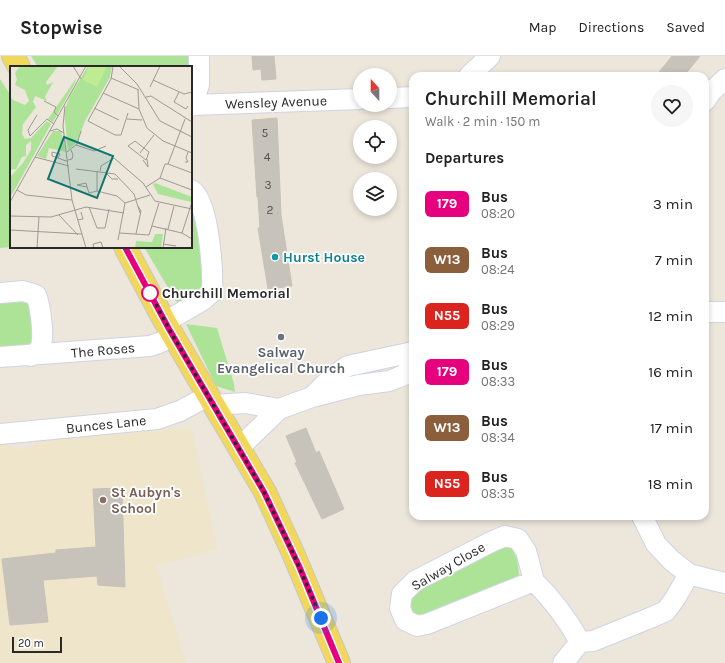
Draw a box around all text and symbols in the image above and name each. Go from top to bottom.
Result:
text: Stopwise [20,17,103,39]
text: Map [529,19,557,36]
text: Directions [579,19,644,36]
text: Saved [666,19,705,36]
inset map [10,66,192,248]
north arrow [353,68,397,112]
map controls [353,68,397,216]
button: heart [651,85,693,127]
text: Churchill Memorial [425,88,597,110]
street label: Wensley Avenue [225,92,327,113]
text: Walk · 2 min · 150 m [425,114,540,129]
button: locate [353,120,397,164]
house number: 5 [262,126,269,140]
text: Departures [425,149,504,167]
house number: 4 [264,150,271,164]
button: layers [353,172,397,216]
house number: 3 [264,178,272,192]
text: Bus [481,188,508,206]
text: 179 [437,195,457,212]
text: 3 min [653,195,693,213]
house number: 2 [267,203,274,217]
text: 08:20 [481,206,515,221]
text: Bus [481,244,508,262]
place label: Hurst House [283,249,365,266]
text: W13 [434,251,460,268]
text: 7 min [655,251,693,269]
marker: Hurst House [270,252,280,262]
text: 08:24 [481,262,515,277]
marker: Churchill Memorial [141,284,159,302]
place label: Churchill Memorial [162,285,290,302]
text: Bus [481,300,508,318]
text: N55 [434,307,460,324]
text: 12 min [648,307,693,325]
text: 08:29 [481,318,515,333]
marker: Salway Evangelical Church [276,332,286,342]
street label: The Roses [70,339,136,362]
place label: Salway Evangelical Church [217,344,345,377]
text: Bus [481,356,508,374]
text: 179 [437,363,457,380]
text: 16 min [648,363,693,381]
text: 08:33 [481,374,515,389]
street label: Bunces Lane [65,412,147,437]
text: Bus [481,412,508,430]
text: W13 [434,419,460,436]
text: 17 min [650,419,693,437]
text: 08:34 [481,430,515,445]
text: Bus [481,468,508,486]
text: N55 [434,475,460,492]
text: 18 min [648,475,693,493]
place label: St Aubyn's School [111,484,181,517]
text: 08:35 [481,486,515,501]
marker: St Aubyn's School [98,495,108,505]
street label: Salway Close [408,538,488,594]
your location [311,608,331,628]
scale bar [12,635,62,654]
text: 20 m [18,637,44,650]

